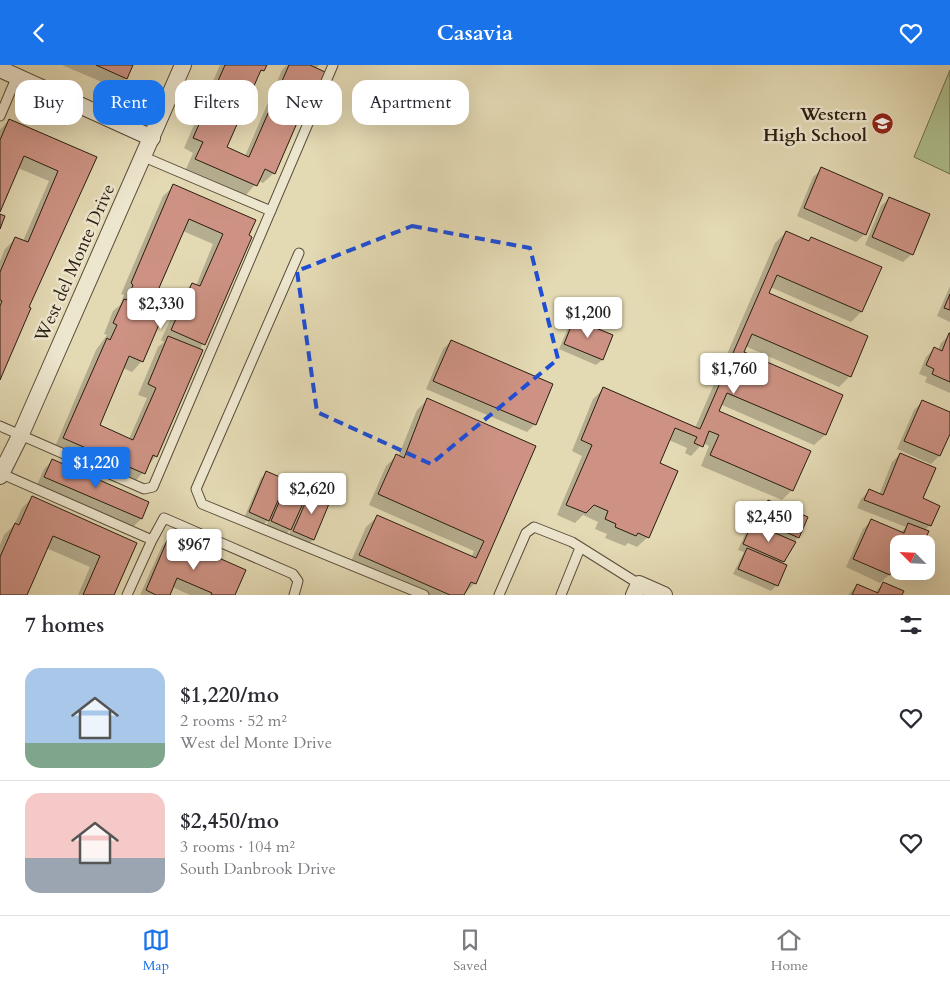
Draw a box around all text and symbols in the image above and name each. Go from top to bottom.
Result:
text: Casavia [437,18,513,48]
icon: back [25,19,53,47]
icon: heart [897,19,925,47]
chip: Buy [15,80,83,125]
chip: Rent [93,80,165,125]
chip: Filters [175,80,258,125]
chip: New [268,80,342,125]
chip: Apartment [352,80,469,125]
place label: Western High School [763,102,867,148]
school or university icon: Western High School [871,112,895,136]
street label: West del Monte Drive [28,180,121,347]
pin: $2,330 [120,287,202,330]
text: $2,330 [138,293,184,315]
pin: $1,200 [547,297,629,339]
text: $1,200 [565,302,611,324]
pin: $1,760 [693,353,775,395]
text: $1,760 [711,358,757,380]
pin: $1,220 [55,447,137,489]
text: $1,220 [73,452,119,474]
pin: $2,620 [271,473,353,515]
text: $2,620 [289,478,335,500]
pin: $2,450 [728,501,810,543]
text: $2,450 [746,506,792,528]
pin: $967 [164,529,224,571]
text: $967 [178,534,210,556]
north arrow [890,535,935,580]
map controls [890,535,935,580]
text: 7 homes [25,611,104,640]
icon: filters [897,611,925,639]
text: $1,220/mo [180,681,279,710]
icon: home [65,688,125,748]
icon: heart [897,704,925,732]
text: 2 rooms · 52 m² [180,710,287,732]
text: West del Monte Drive [180,732,332,754]
text: $2,450/mo [180,807,279,836]
icon: home [65,813,125,873]
icon: heart [897,829,925,857]
text: 3 rooms · 104 m² [180,836,295,858]
text: South Danbrook Drive [180,858,336,880]
tab: Map [142,926,170,975]
tab: Saved [453,926,487,975]
tab: Home [771,926,808,975]

